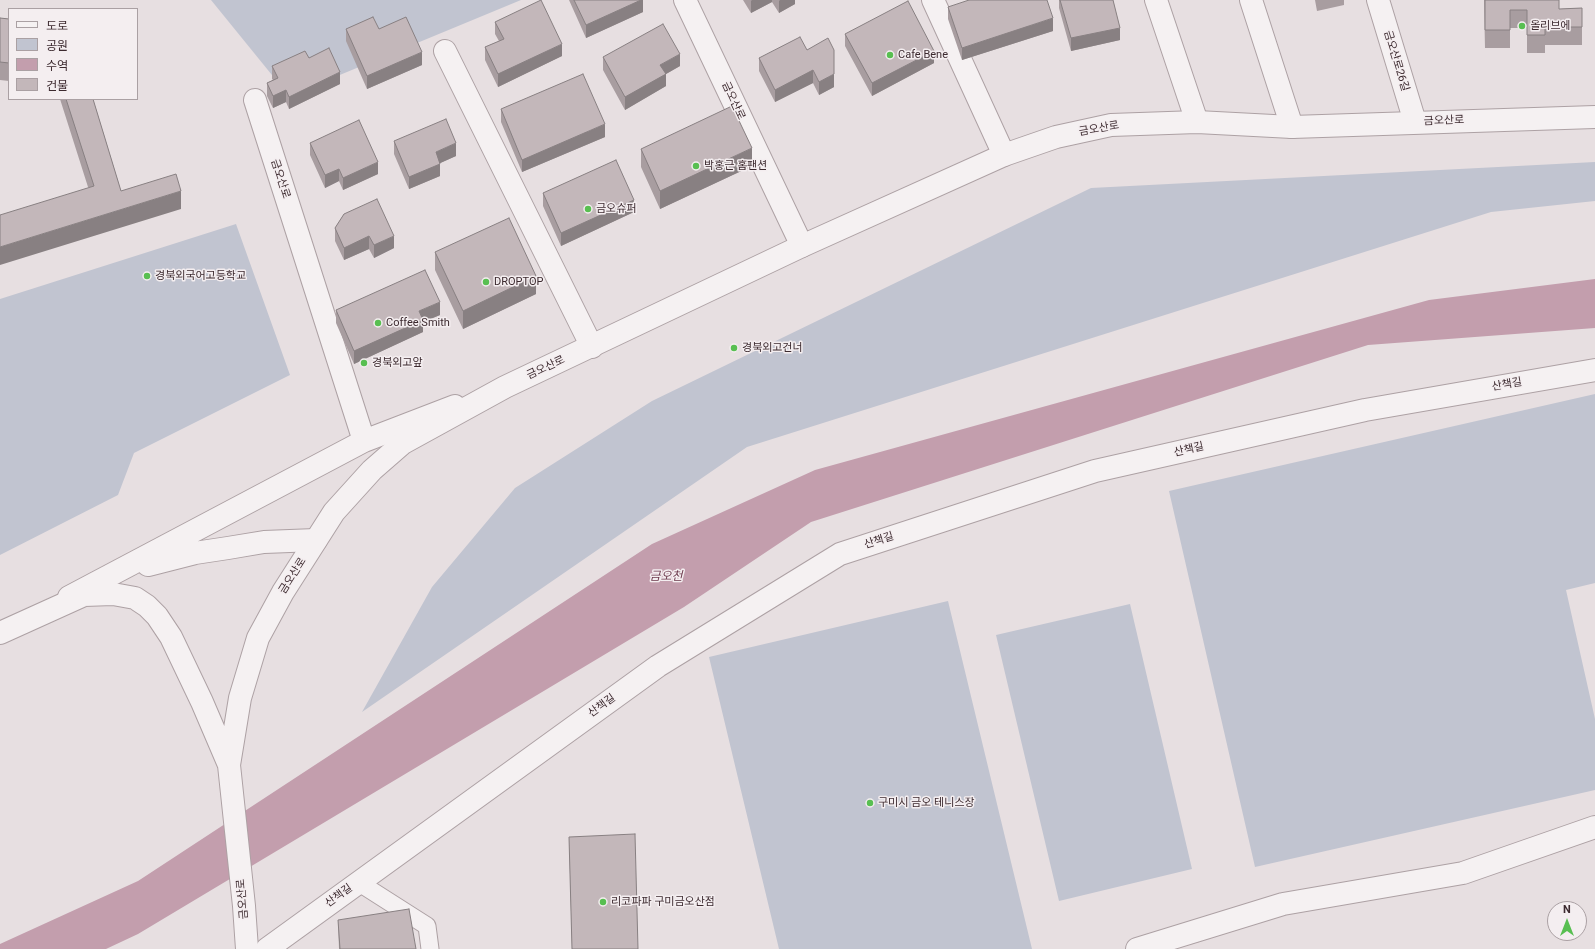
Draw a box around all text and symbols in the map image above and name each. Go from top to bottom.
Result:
legend [8,8,138,100]
text: 도로 [46,19,68,33]
place label: 올리브에 [1530,19,1570,33]
marker: 올리브에 [1517,21,1527,31]
street label: 금오산로26길 [1380,29,1412,93]
text: 공원 [46,39,68,53]
place label: Cafe Bene [898,48,948,62]
marker: Cafe Bene [885,50,895,60]
text: 수역 [46,59,68,73]
text: 건물 [46,79,68,93]
street label: 금오산로 [718,80,748,122]
street label: 금오산로 [1424,114,1464,128]
street label: 금오산로 [1078,119,1120,139]
street label: 금오산로 [267,158,293,200]
place label: 박홍근 홈팬션 [704,159,767,173]
marker: 박홍근 홈팬션 [691,161,701,171]
place label: 금오슈퍼 [596,202,636,216]
marker: 금오슈퍼 [583,204,593,214]
place label: 경북외국어고등학교 [155,269,246,283]
marker: 경북외국어고등학교 [142,271,152,281]
place label: DROPTOP [494,275,543,289]
marker: DROPTOP [481,277,491,287]
place label: Coffee Smith [386,316,450,330]
marker: Coffee Smith [373,318,383,328]
place label: 경북외고건너 [742,341,803,355]
marker: 경북외고건너 [729,343,739,353]
street label: 금오산로 [525,353,567,383]
place label: 경북외고앞 [372,356,423,370]
marker: 경북외고앞 [359,358,369,368]
street label: 산책길 [1491,376,1523,394]
street label: 산책길 [1173,440,1205,460]
street label: 산책길 [863,530,895,552]
street label: 금오산로 [277,555,309,597]
water label: 금오천 [649,570,683,584]
street label: 산책길 [586,692,618,720]
place label: 구미시 금오 테니스장 [878,796,975,810]
marker: 구미시 금오 테니스장 [865,798,875,808]
street label: 금오산로 [235,878,251,920]
street label: 산책길 [323,882,355,910]
place label: 리코파파 구미금오산점 [611,895,715,909]
marker: 리코파파 구미금오산점 [598,897,608,907]
north arrow [1547,901,1587,941]
text: N [1563,903,1571,916]

